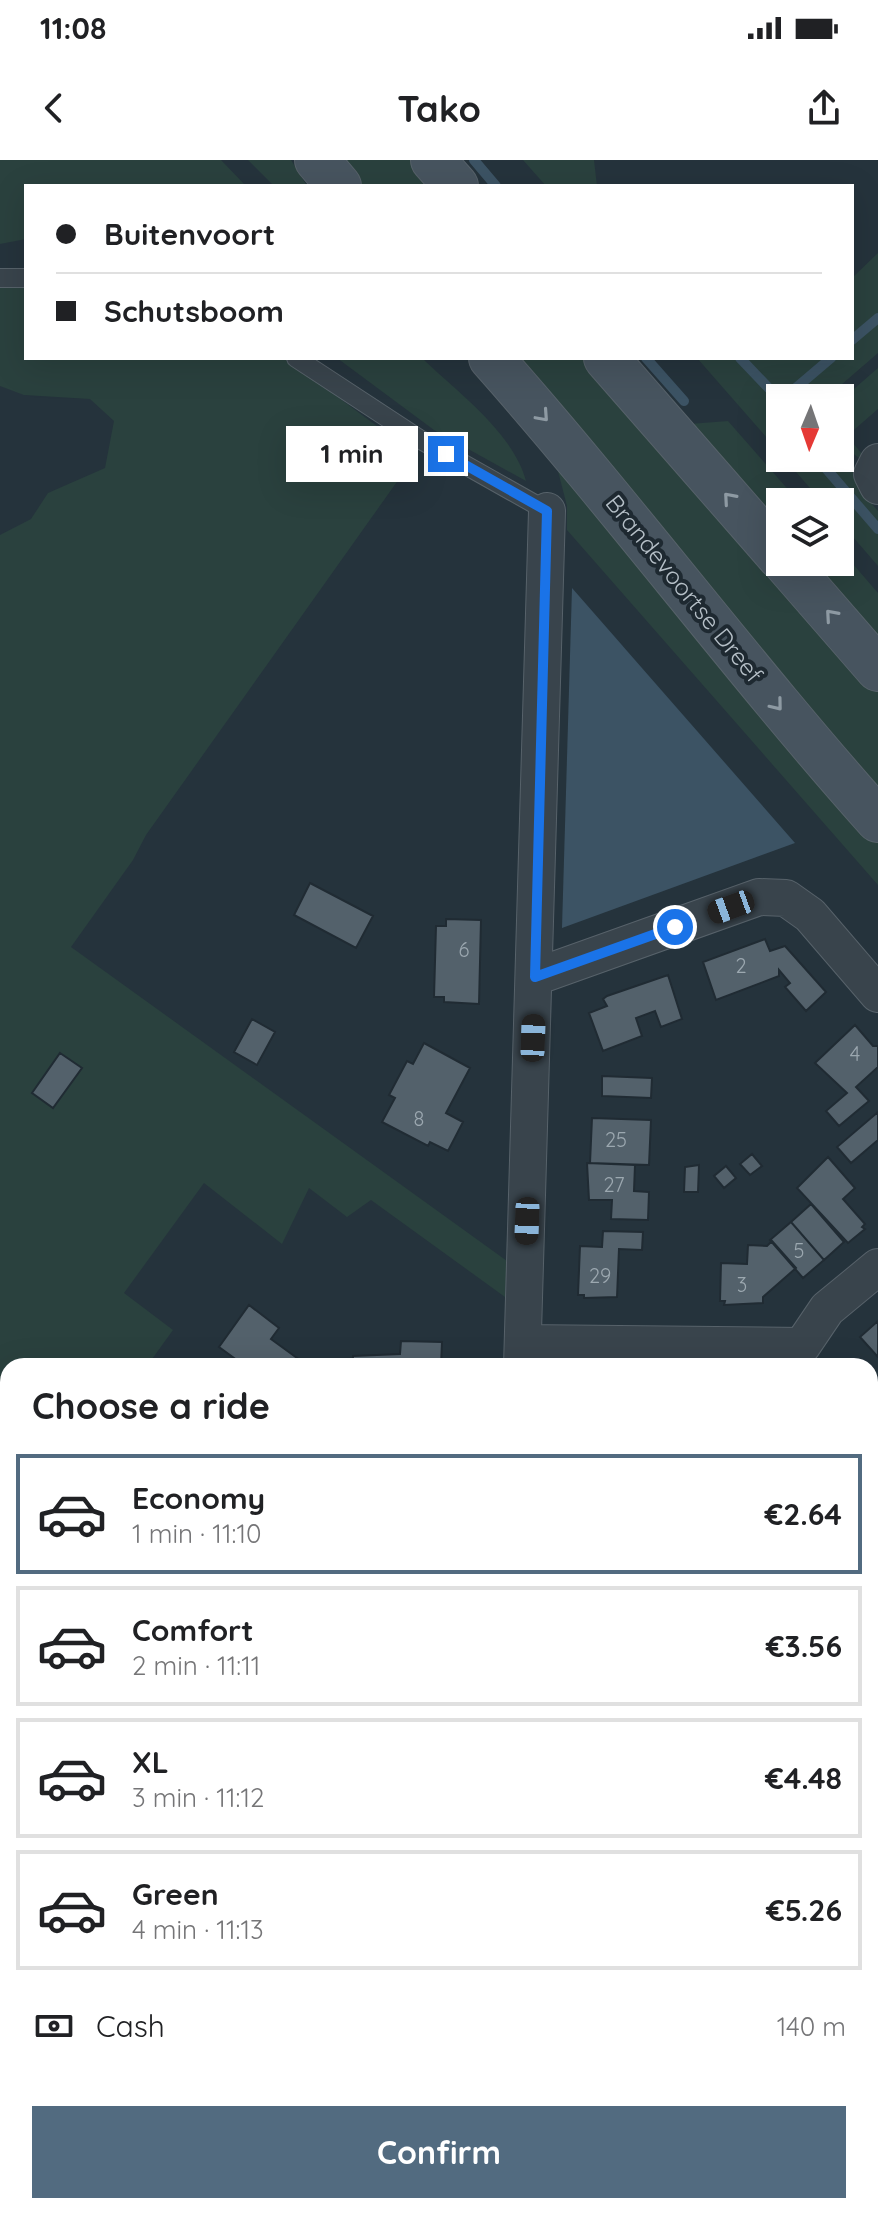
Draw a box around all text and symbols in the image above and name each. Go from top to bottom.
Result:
text: 11:08 [40,9,106,47]
icon: back [32,86,76,130]
text: Tako [397,86,481,131]
icon: share [802,86,846,130]
text: Buitenvoort [104,215,275,253]
text: Schutsboom [104,292,284,330]
north arrow [766,384,854,472]
map controls [766,384,854,576]
one-way arrow [533,407,547,422]
callout: 1 min [286,426,418,482]
route end [428,436,464,472]
text: 1 min [321,437,384,470]
street label: Brandevoortse Dreef [600,488,770,689]
button: layers [766,488,854,576]
one-way arrow [724,492,738,507]
one-way arrow [827,610,841,625]
one-way arrow [768,696,782,711]
car [704,888,758,926]
route start [657,909,693,945]
house number: 6 [459,937,470,962]
house number: 2 [735,953,747,978]
car [520,1014,546,1062]
house number: 4 [850,1041,860,1066]
house number: 8 [414,1106,424,1131]
house number: 25 [605,1127,627,1152]
house number: 27 [604,1172,624,1197]
car [514,1197,540,1245]
house number: 5 [794,1238,804,1263]
house number: 29 [589,1263,611,1288]
house number: 3 [737,1272,747,1297]
text: Choose a ride [32,1383,270,1428]
icon: car [36,1478,108,1550]
text: Economy [132,1479,265,1517]
text: €2.64 [764,1495,842,1533]
text: 1 min · 11:10 [132,1517,261,1550]
icon: car [36,1610,108,1682]
text: Comfort [132,1611,253,1649]
text: €3.56 [766,1627,842,1665]
text: 2 min · 11:11 [132,1649,260,1682]
icon: car [36,1742,108,1814]
text: XL [132,1743,169,1781]
text: €4.48 [765,1759,842,1797]
text: 3 min · 11:12 [132,1781,264,1814]
icon: car [36,1874,108,1946]
text: Green [132,1875,219,1913]
text: €5.26 [766,1891,842,1929]
text: 4 min · 11:13 [132,1913,264,1946]
icon: cash [32,2004,76,2048]
text: Cash [96,2007,165,2045]
text: 140 m [777,2010,846,2043]
button: Confirm [32,2106,846,2198]

